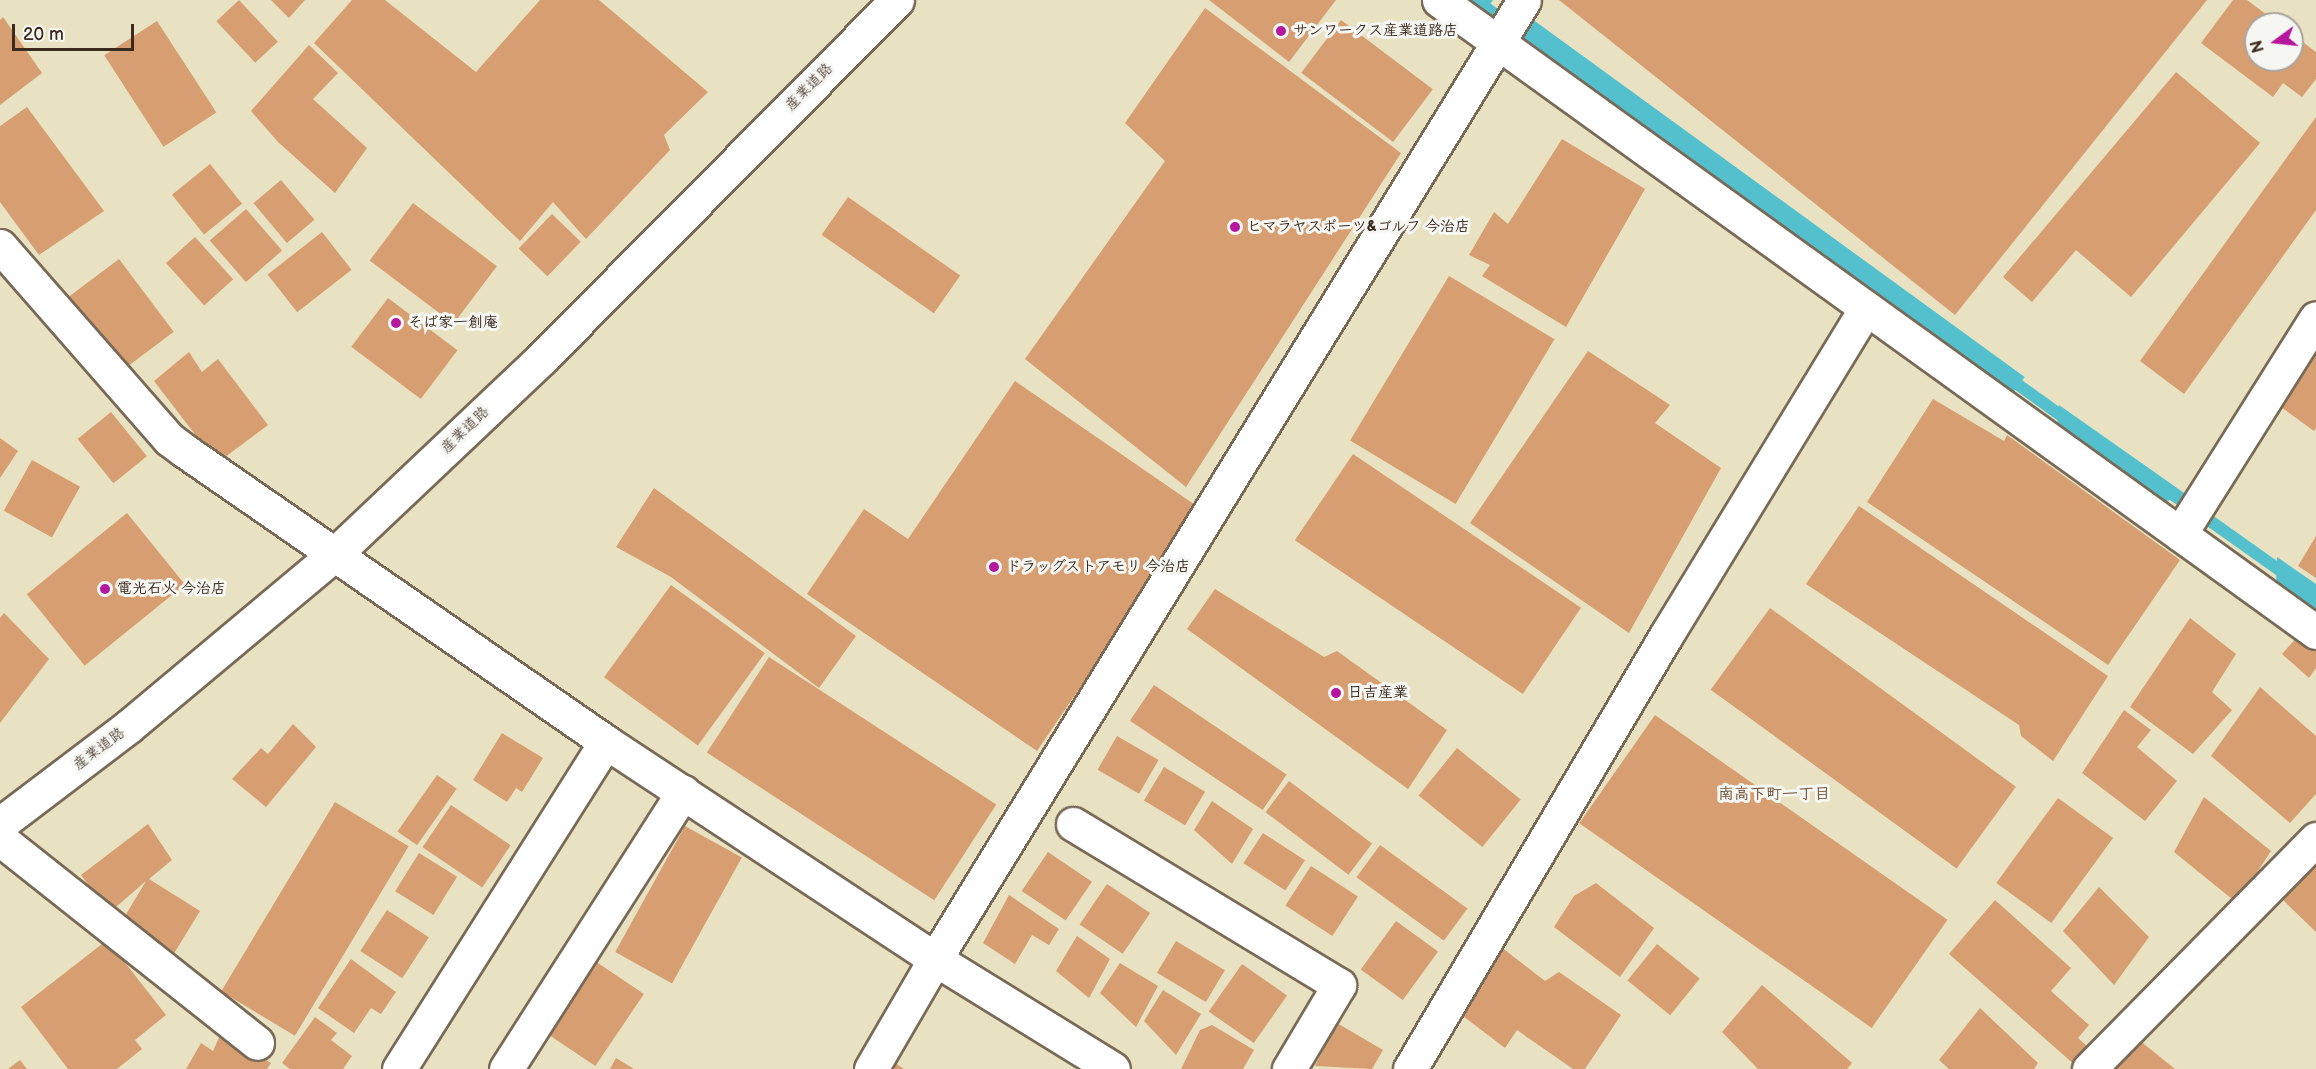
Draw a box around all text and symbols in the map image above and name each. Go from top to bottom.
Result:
scale bar [15,12,136,50]
north arrow [2244,12,2304,72]
place label: サンワークス産業道路店 [1293,22,1458,40]
text: 20 m [23,24,64,45]
marker: サンワークス産業道路店 [1274,24,1288,38]
text: N [2247,38,2269,55]
street label: 産業道路 [781,59,837,115]
place label: ヒマラヤスポーツ&ゴルフ 今治店 [1247,218,1471,236]
marker: ヒマラヤスポーツ&ゴルフ 今治店 [1228,220,1242,234]
place label: そば家一創庵 [408,314,498,332]
marker: そば家一創庵 [389,316,403,330]
street label: 産業道路 [437,403,493,457]
place label: ドラッグストアモリ 今治店 [1006,558,1190,576]
marker: ドラッグストアモリ 今治店 [987,560,1001,574]
place label: 電光石火 今治店 [117,580,226,598]
marker: 電光石火 今治店 [98,582,112,596]
place label: 日吉産業 [1348,684,1408,702]
marker: 日吉産業 [1329,686,1343,700]
street label: 産業道路 [70,724,128,774]
district label: 南高下町一丁目 [1718,785,1830,805]

